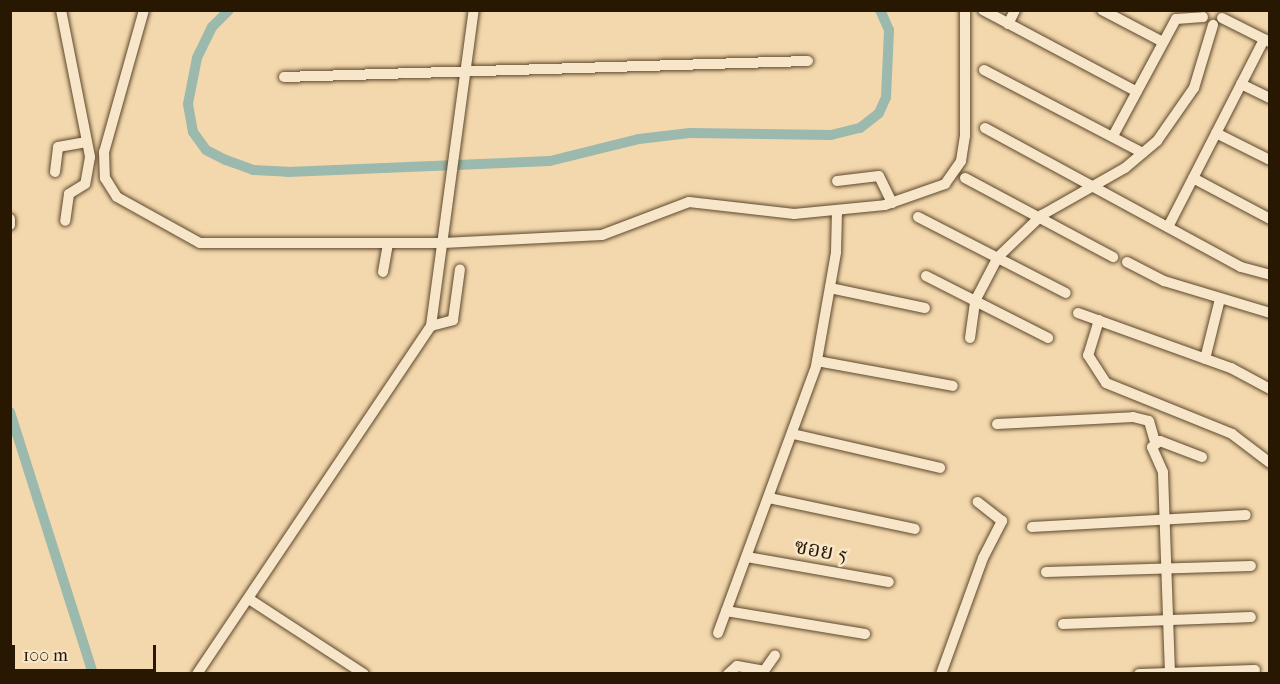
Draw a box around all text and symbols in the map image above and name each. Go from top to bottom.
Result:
street label: ซอย 5 [792,533,850,569]
scale bar [15,633,159,671]
text: 100 m [23,645,68,666]

